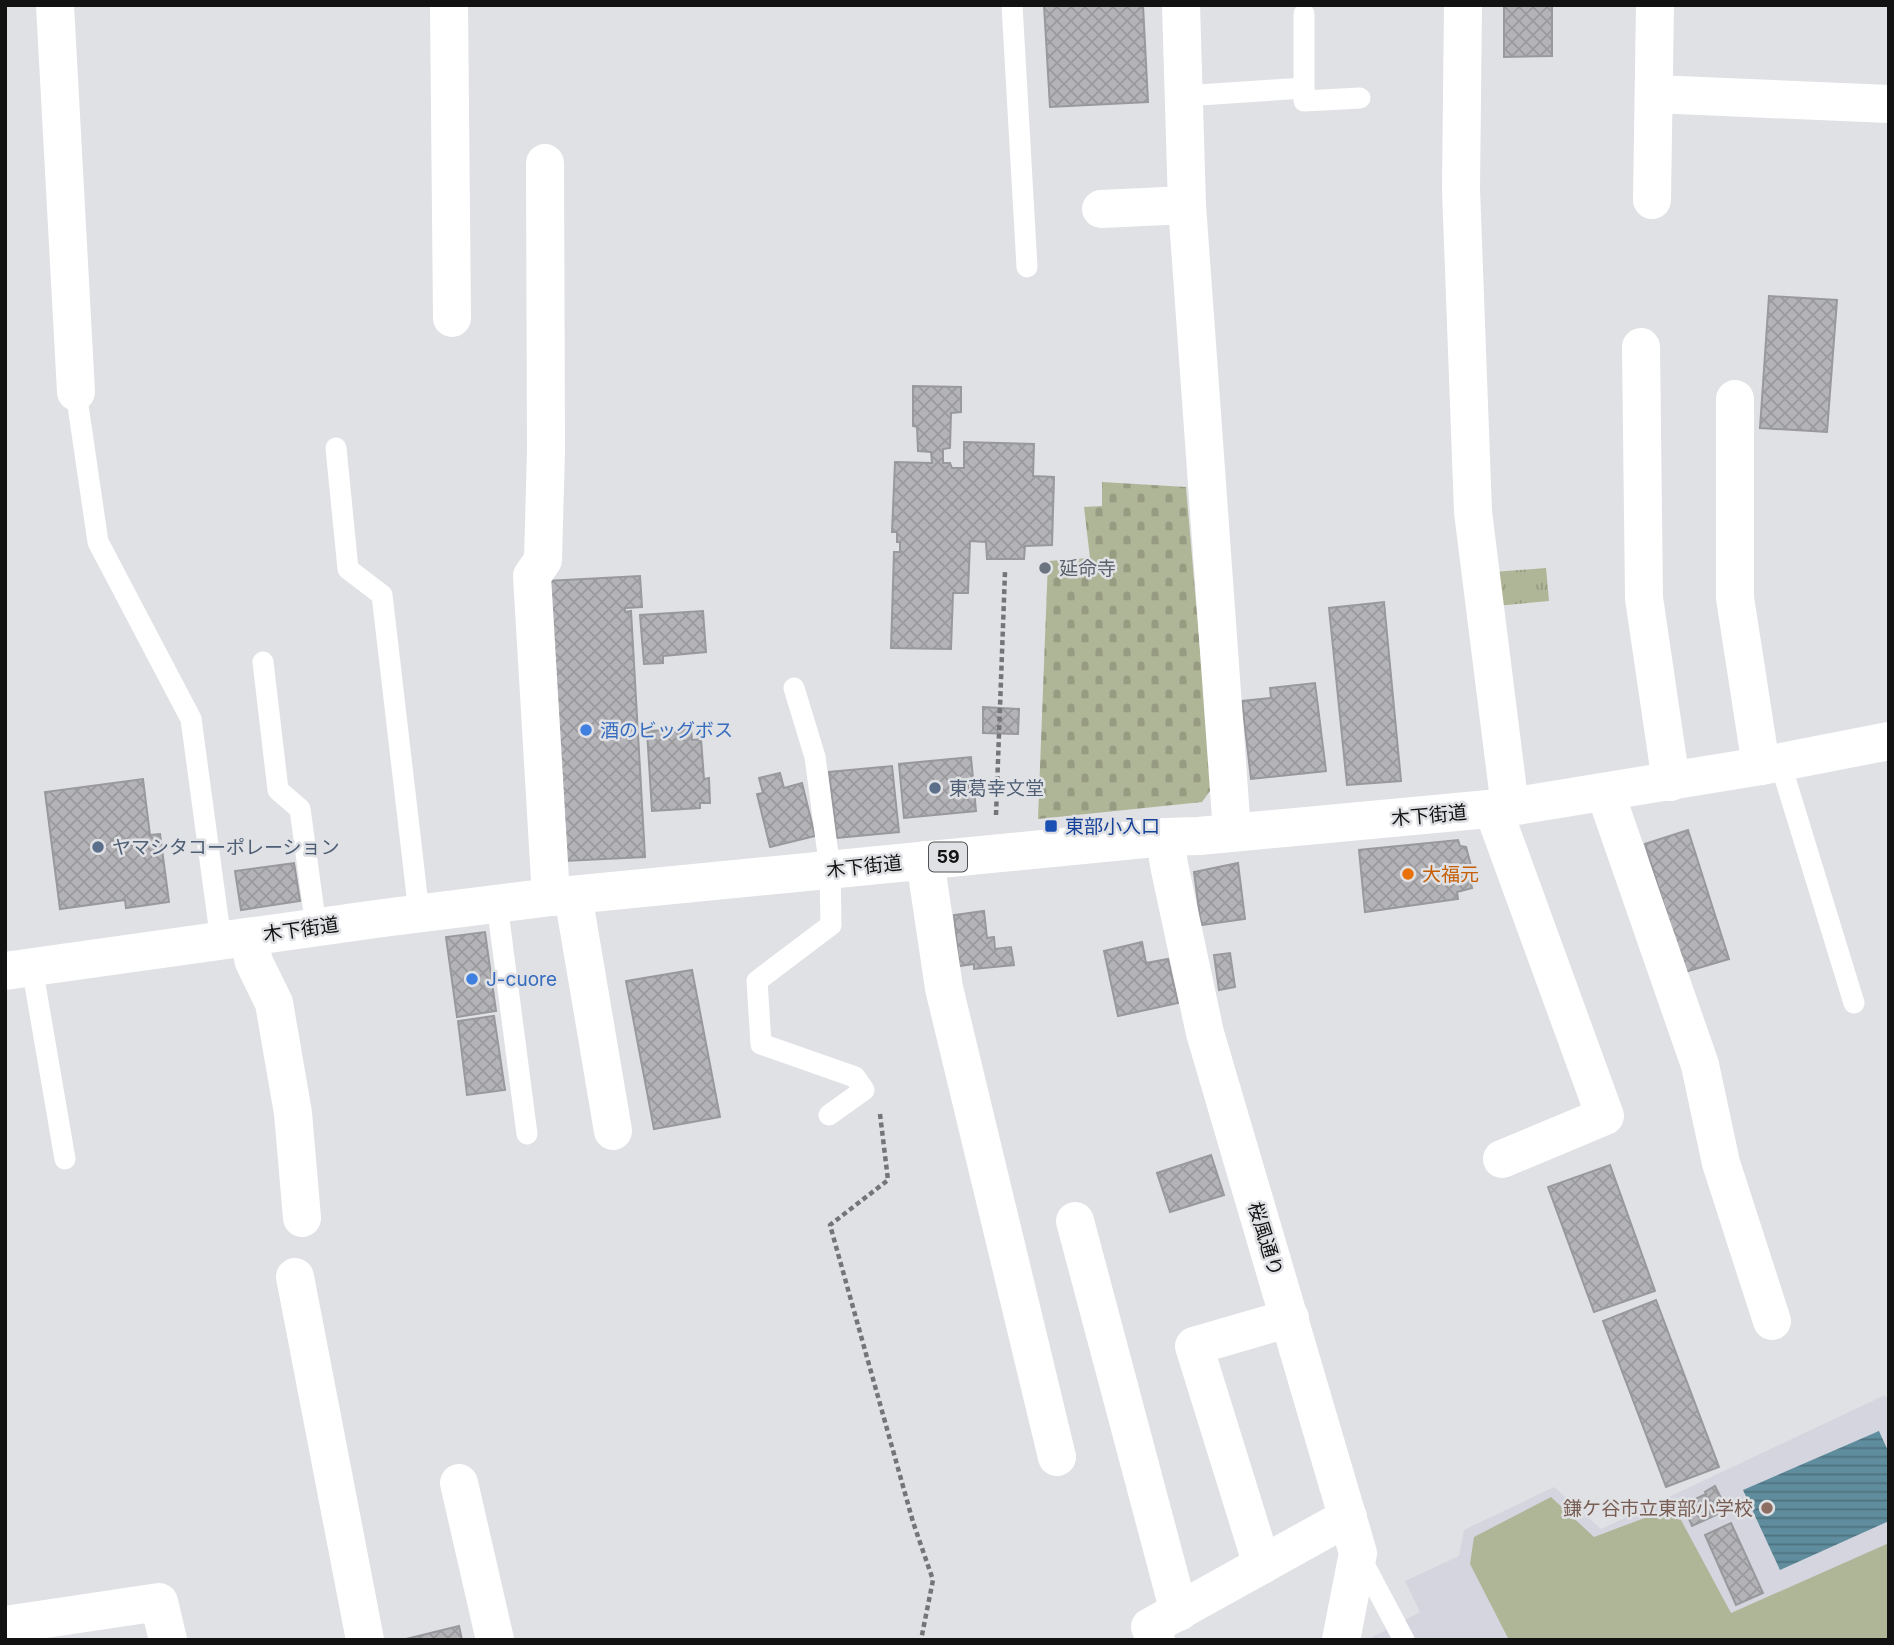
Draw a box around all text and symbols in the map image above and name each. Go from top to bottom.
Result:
place label: 延命寺 [1059,557,1116,580]
marker: 延命寺 [1037,560,1053,576]
place label: 酒のビッグボス [600,719,733,742]
marker: 酒のビッグボス [578,722,594,738]
place label: 東葛幸文堂 [949,777,1044,800]
marker: 東葛幸文堂 [927,780,943,796]
street label: 木下街道 [1390,801,1468,830]
place label: 東部小入口 [1065,815,1160,838]
marker: 東部小入口 [1043,818,1059,834]
place label: ヤマシタコーポレーション [112,836,340,859]
marker: ヤマシタコーポレーション [90,839,106,855]
road number: 59 [929,842,967,872]
street label: 木下街道 [825,851,903,882]
place label: 大福元 [1422,863,1479,886]
marker: 大福元 [1400,866,1416,882]
street label: 木下街道 [262,913,340,946]
place label: J-cuore [486,968,557,991]
marker: J-cuore [464,971,480,987]
street label: 桜風通り [1243,1199,1288,1279]
place label: 鎌ケ谷市立東部小学校 [1563,1497,1753,1520]
marker: 鎌ケ谷市立東部小学校 [1759,1500,1775,1516]

